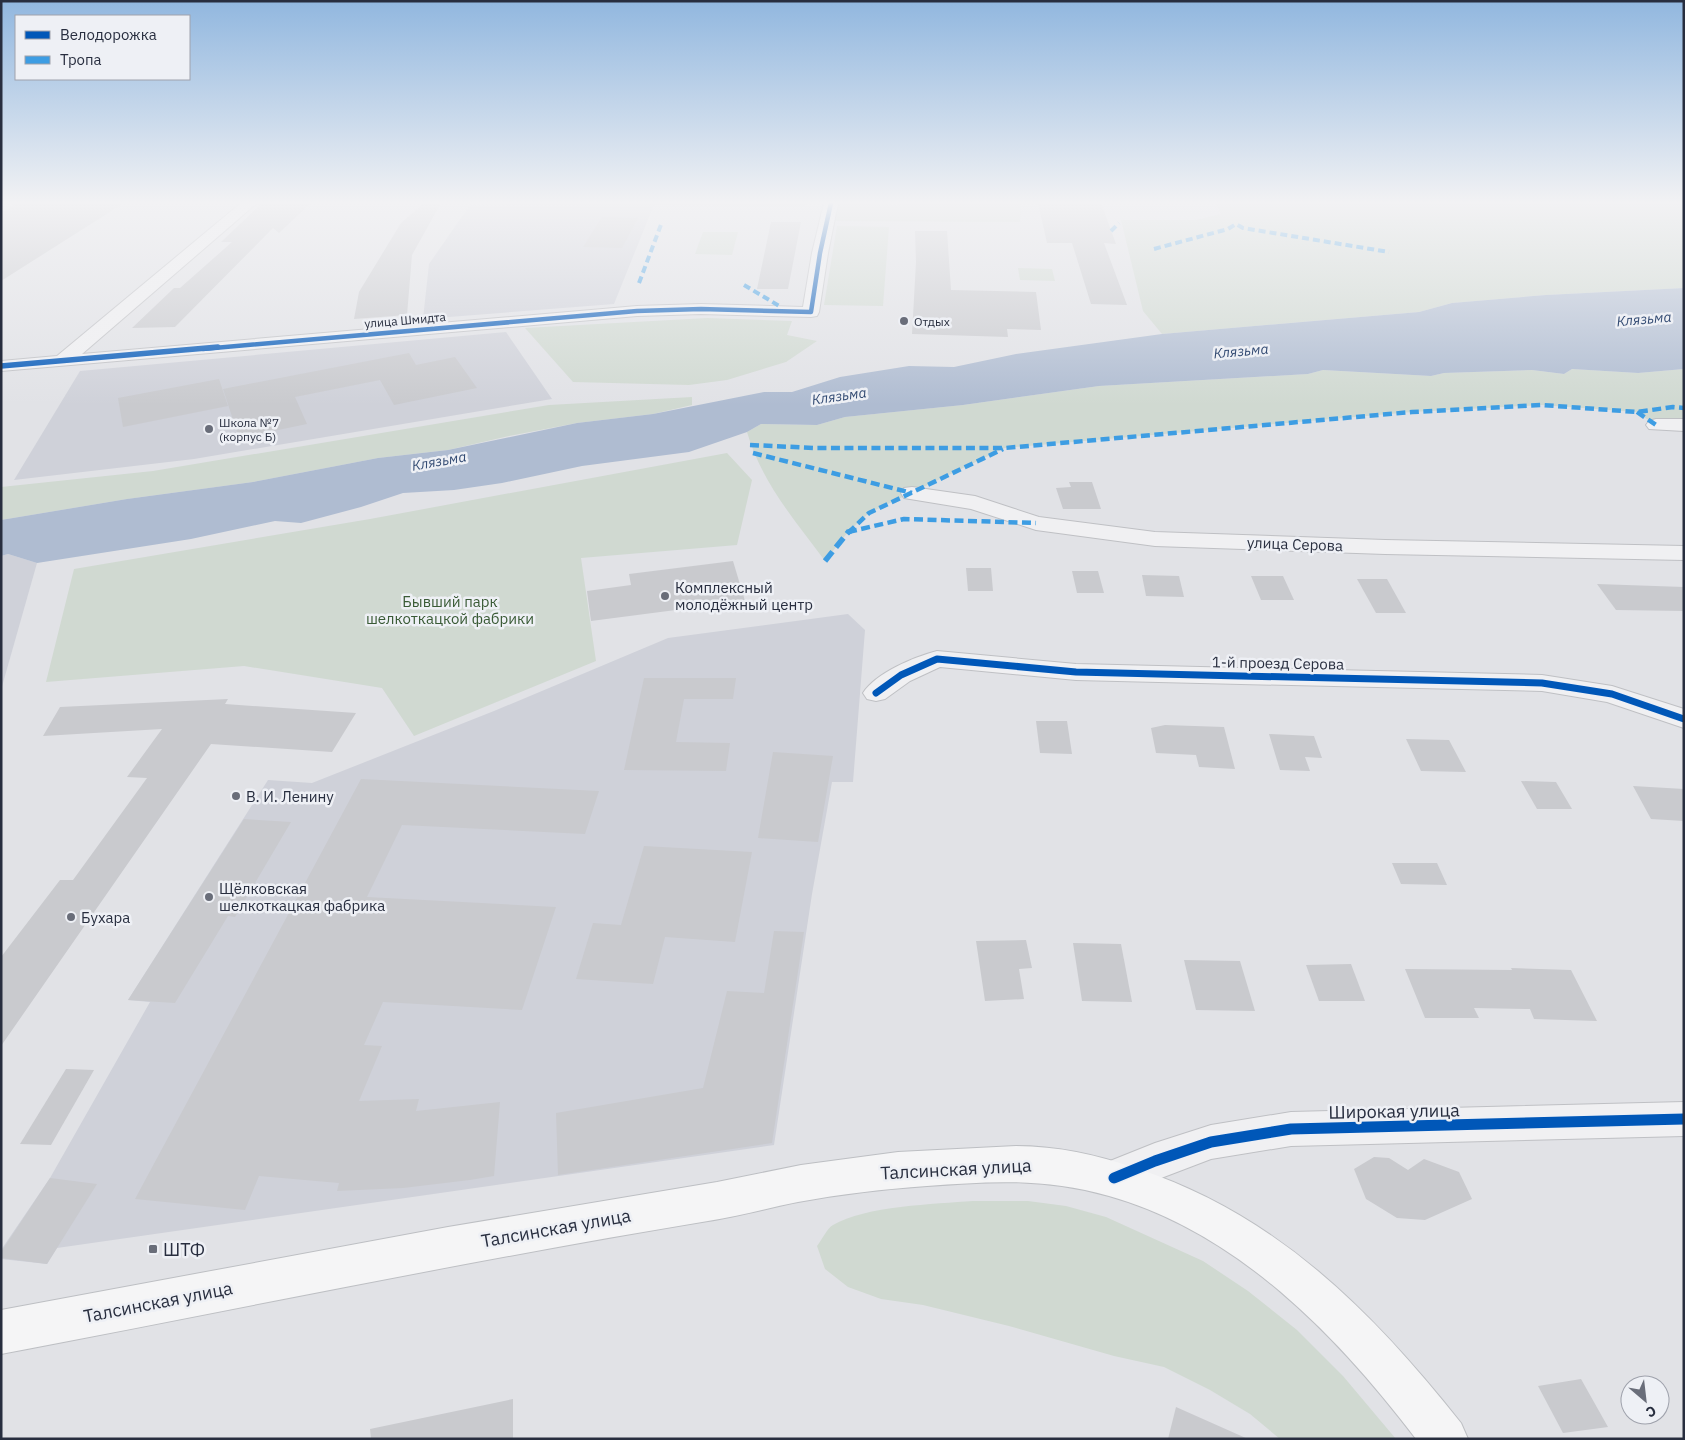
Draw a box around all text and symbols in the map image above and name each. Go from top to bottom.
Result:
legend [15,15,190,80]
text: Велодорожка [60,25,157,44]
text: Тропа [60,50,102,69]
water label: Клязьма [1616,308,1672,330]
street label: улица Шмидта [364,309,447,331]
place label: Отдых [914,314,950,329]
marker: Отдых [898,315,910,327]
water label: Клязьма [1213,340,1269,362]
water label: Клязьма [810,383,868,409]
place label: Школа №7 (корпус Б) [219,415,279,444]
marker: Школа №7 (корпус Б) [203,423,215,435]
water label: Клязьма [410,447,468,475]
street label: улица Серова [1247,533,1343,555]
place label: Комплексный молодёжный центр [675,578,813,614]
marker: Комплексный молодёжный центр [659,590,671,602]
park label: Бывший парк шелкоткацкой фабрики [366,592,534,628]
street label: 1-й проезд Серова [1212,652,1344,674]
place label: В. И. Ленину [246,787,334,806]
marker: В. И. Ленину [230,790,242,802]
place label: Щёлковская шелкоткацкая фабрика [219,879,385,915]
marker: Щёлковская шелкоткацкая фабрика [203,891,215,903]
place label: Бухара [81,908,130,927]
marker: Бухара [65,911,77,923]
street label: Широкая улица [1328,1098,1460,1124]
street label: Талсинская улица [880,1154,1033,1184]
street label: Талсинская улица [479,1203,633,1252]
place label: ШТФ [163,1238,205,1261]
marker: ШТФ [147,1243,159,1255]
street label: Талсинская улица [82,1276,235,1328]
north arrow [1620,1375,1670,1425]
text: С [1643,1401,1659,1422]

